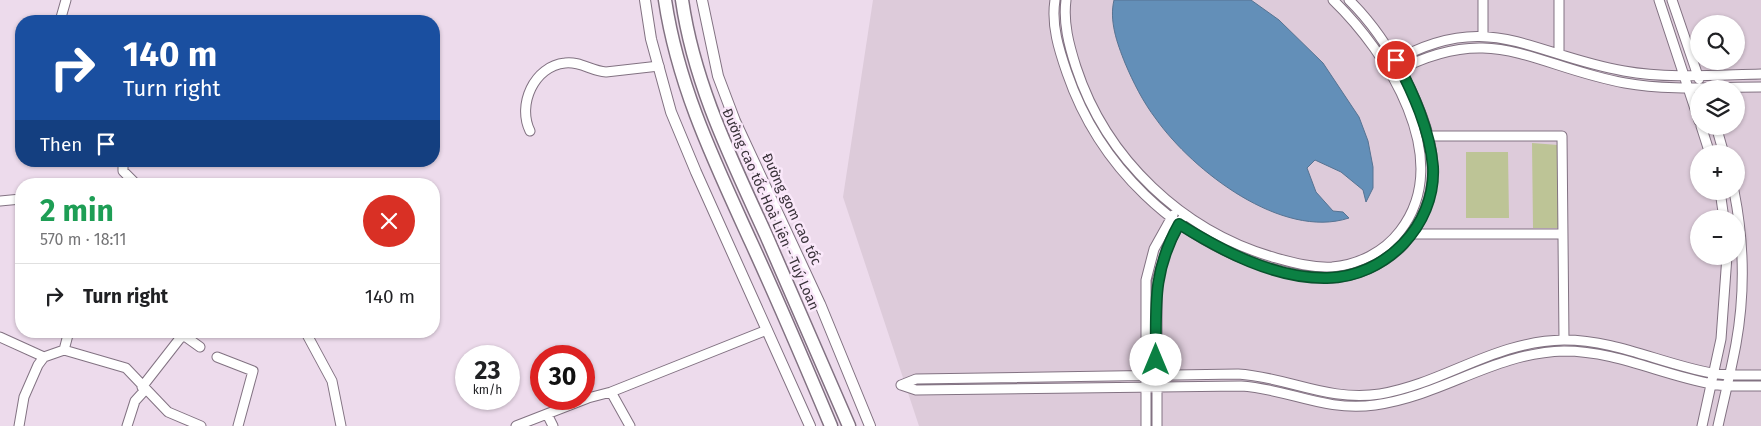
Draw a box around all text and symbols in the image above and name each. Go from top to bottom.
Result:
map controls [1690,15,1745,265]
button: search [1690,15,1745,70]
text: 140 m [123,33,217,75]
icon: right [40,35,105,100]
pin [1375,39,1417,81]
icon: arrive [1382,46,1410,74]
text: Turn right [123,75,220,102]
button: layers [1690,80,1745,135]
street label: Đường cao tốc Hoà Liên - Tuý Loan [718,105,824,313]
icon: arrive [92,130,120,158]
text: Then [40,133,82,156]
button: + [1690,145,1745,200]
street label: Đường gom cao tốc [758,150,826,268]
text: 2 min [40,193,114,229]
button: close [363,195,415,247]
button: − [1690,210,1745,265]
text: 570 m · 18:11 [40,230,126,249]
icon: right [40,282,68,310]
text: Turn right [83,285,168,308]
text: 140 m [365,285,415,308]
position arrow [1129,333,1181,385]
speed limit sign: 30 [530,345,595,410]
text: 23 [475,356,500,386]
text: km/h [473,383,502,397]

